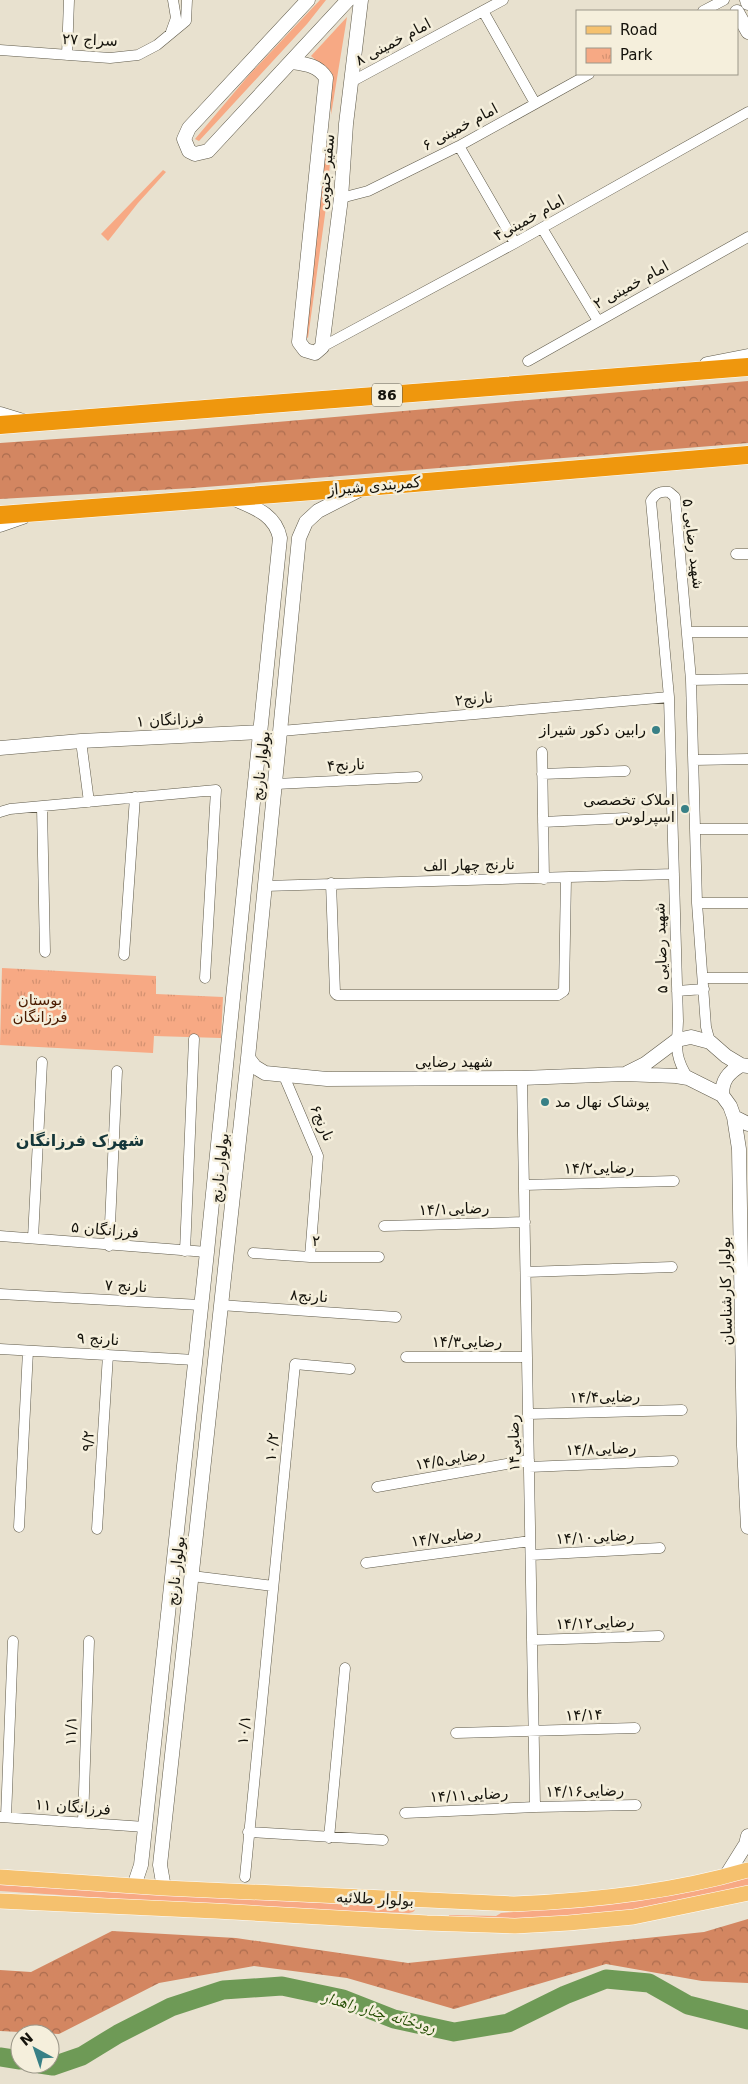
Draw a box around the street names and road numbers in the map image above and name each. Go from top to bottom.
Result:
street label: امام خمینی ۸ [352,15,434,69]
street label: ۲۷ سراج [62,30,118,51]
street label: امام خمینی ۶ [419,100,501,154]
street label: سفیر جنوبی [314,133,338,211]
street label: امام خمینی۴ [490,191,568,245]
street label: امام خمینی ۲ [590,257,672,313]
road number: 86 [372,384,402,406]
street label: کمربندی شیراز [325,473,422,499]
street label: شهید رضایی ۵ [679,498,707,590]
street label: نارنج۲ [454,688,494,710]
street label: فرزانگان ۱ [136,709,204,731]
street label: بولوار نارنج [248,730,274,802]
street label: نارنج۴ [327,755,365,775]
street label: نارنج چهار الف [423,855,515,875]
street label: شهید رضایی ۵ [650,902,672,994]
street label: شهید رضایی [415,1053,493,1071]
street label: نارنج۶ [306,1102,338,1144]
street label: بولوار نارنج [207,1132,233,1204]
street label: رضایی۱۴/۲ [564,1158,634,1178]
street label: ۱۴/۱رضایی [418,1199,490,1219]
street label: فرزانگان ۵ [70,1218,140,1242]
street label: ۲ [312,1232,320,1250]
street label: بولوار کارشناسان [716,1236,736,1346]
street label: نارنج ۷ [104,1276,148,1296]
street label: نارنج۸ [289,1286,329,1306]
street label: نارنج ۹ [76,1329,120,1349]
street label: رضایی۱۴/۳ [432,1333,502,1351]
street label: رضایی۱۴/۴ [570,1387,640,1407]
street label: رضایی۱۴ [505,1414,523,1472]
street label: ۹/۲ [78,1430,98,1452]
street label: ۱۰/۲ [262,1432,282,1462]
street label: رضایی۱۴/۸ [565,1439,637,1459]
street label: رضایی۱۴/۵ [414,1444,486,1474]
street label: رضایی۱۴/۷ [410,1523,482,1551]
street label: رضایی۱۴/۱۰ [555,1526,635,1548]
street label: بولوار نارنج [163,1535,189,1607]
street label: رضایی۱۴/۱۲ [555,1613,635,1633]
street label: ۱۴/۱۴ [565,1705,603,1725]
street label: ۱۰/۱ [234,1715,254,1745]
street label: ۱۱/۱ [61,1716,81,1746]
street label: رضایی۱۴/۱۶ [546,1781,624,1801]
street label: رضایی۱۴/۱۱ [429,1784,509,1806]
street label: فرزانگان ۱۱ [35,1795,111,1819]
street label: بولوار طلائیه [336,1888,414,1910]

